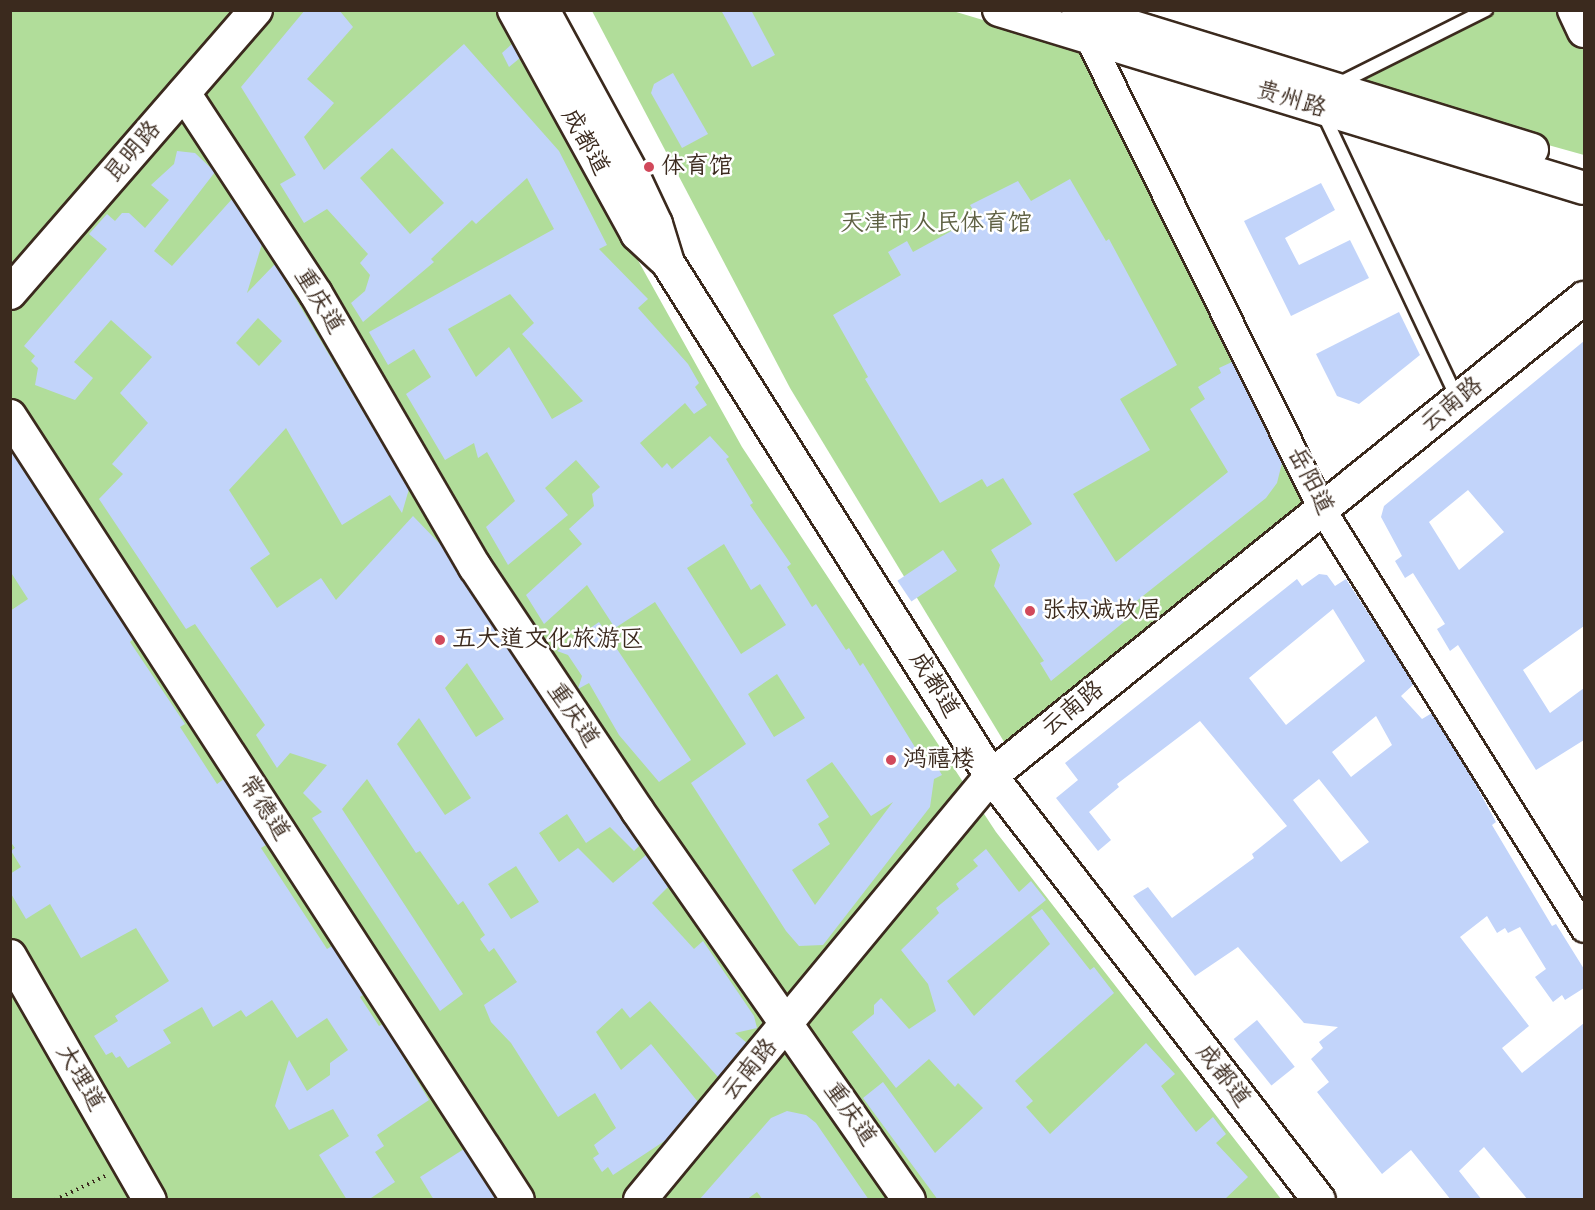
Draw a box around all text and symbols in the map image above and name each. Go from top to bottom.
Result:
street label: 贵州路 [1252,76,1330,124]
street label: 成都道 [555,104,615,180]
street label: 昆明路 [99,115,167,189]
place label: 体育馆 [661,153,733,181]
marker: 体育馆 [642,160,656,174]
park label: 天津市人民体育馆 [840,210,1032,238]
street label: 重庆道 [288,263,350,339]
street label: 云南路 [1415,371,1489,439]
street label: 岳阳道 [1281,442,1339,520]
place label: 张叔诚故居 [1042,597,1162,625]
marker: 张叔诚故居 [1023,604,1037,618]
place label: 五大道文化旅游区 [452,626,644,654]
marker: 五大道文化旅游区 [433,633,447,647]
street label: 成都道 [903,647,965,723]
street label: 云南路 [1036,675,1110,743]
street label: 重庆道 [541,677,605,753]
place label: 鸿禧楼 [903,746,975,774]
marker: 鸿禧楼 [884,753,898,767]
street label: 常德道 [232,770,296,846]
street label: 云南路 [716,1033,784,1107]
street label: 成都道 [1189,1039,1257,1113]
street label: 大理道 [50,1040,110,1116]
street label: 重庆道 [818,1076,882,1152]

